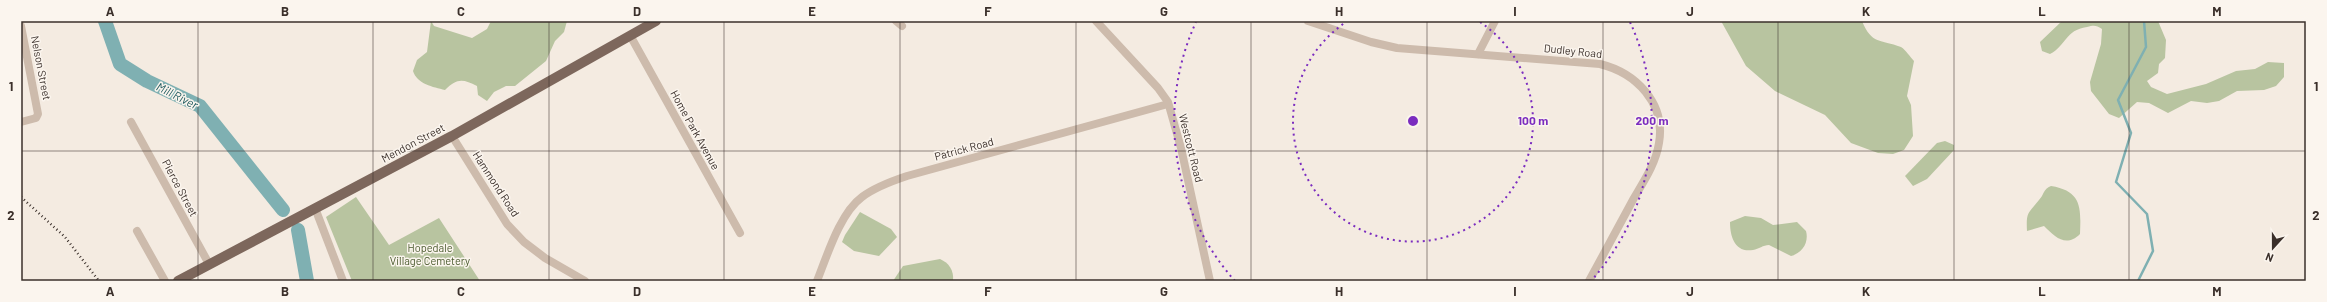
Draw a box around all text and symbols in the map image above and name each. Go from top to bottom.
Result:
text: A [106,3,115,19]
text: B [281,3,289,19]
text: C [457,3,465,19]
text: D [633,3,641,19]
text: E [808,3,816,19]
text: F [984,3,992,19]
text: G [1160,3,1168,19]
text: H [1335,3,1343,19]
text: I [1513,3,1517,19]
text: J [1686,3,1694,19]
text: K [1862,3,1870,19]
text: L [2038,3,2046,19]
text: M [2212,3,2222,19]
street label: Nelson Street [29,35,54,101]
street label: Dudley Road [1543,41,1603,60]
text: 1 [9,78,13,94]
text: 1 [2314,78,2318,94]
water label: Mill River [154,79,201,112]
street label: Home Park Avenue [668,88,723,172]
street label: Westcott Road [1177,112,1206,183]
text: 100 m [1518,113,1548,127]
text: 200 m [1636,113,1668,127]
centre of rings [1406,114,1420,128]
street label: Mendon Street [379,120,447,165]
street label: Patrick Road [933,134,995,163]
street label: Hammond Road [470,149,522,219]
street label: Pierce Street [160,157,201,219]
text: 2 [7,207,15,223]
text: 2 [2312,207,2320,223]
north arrow [2253,228,2293,268]
park label: Hopedale Village Cemetery [390,241,470,267]
text: N [2263,250,2275,265]
text: A [106,283,115,299]
text: B [281,283,289,299]
text: C [457,283,465,299]
text: D [633,283,641,299]
text: E [808,283,816,299]
text: F [984,283,992,299]
text: G [1160,283,1168,299]
text: H [1335,283,1343,299]
text: I [1513,283,1517,299]
text: J [1686,283,1694,299]
text: K [1862,283,1870,299]
text: L [2038,283,2046,299]
text: M [2212,283,2222,299]

